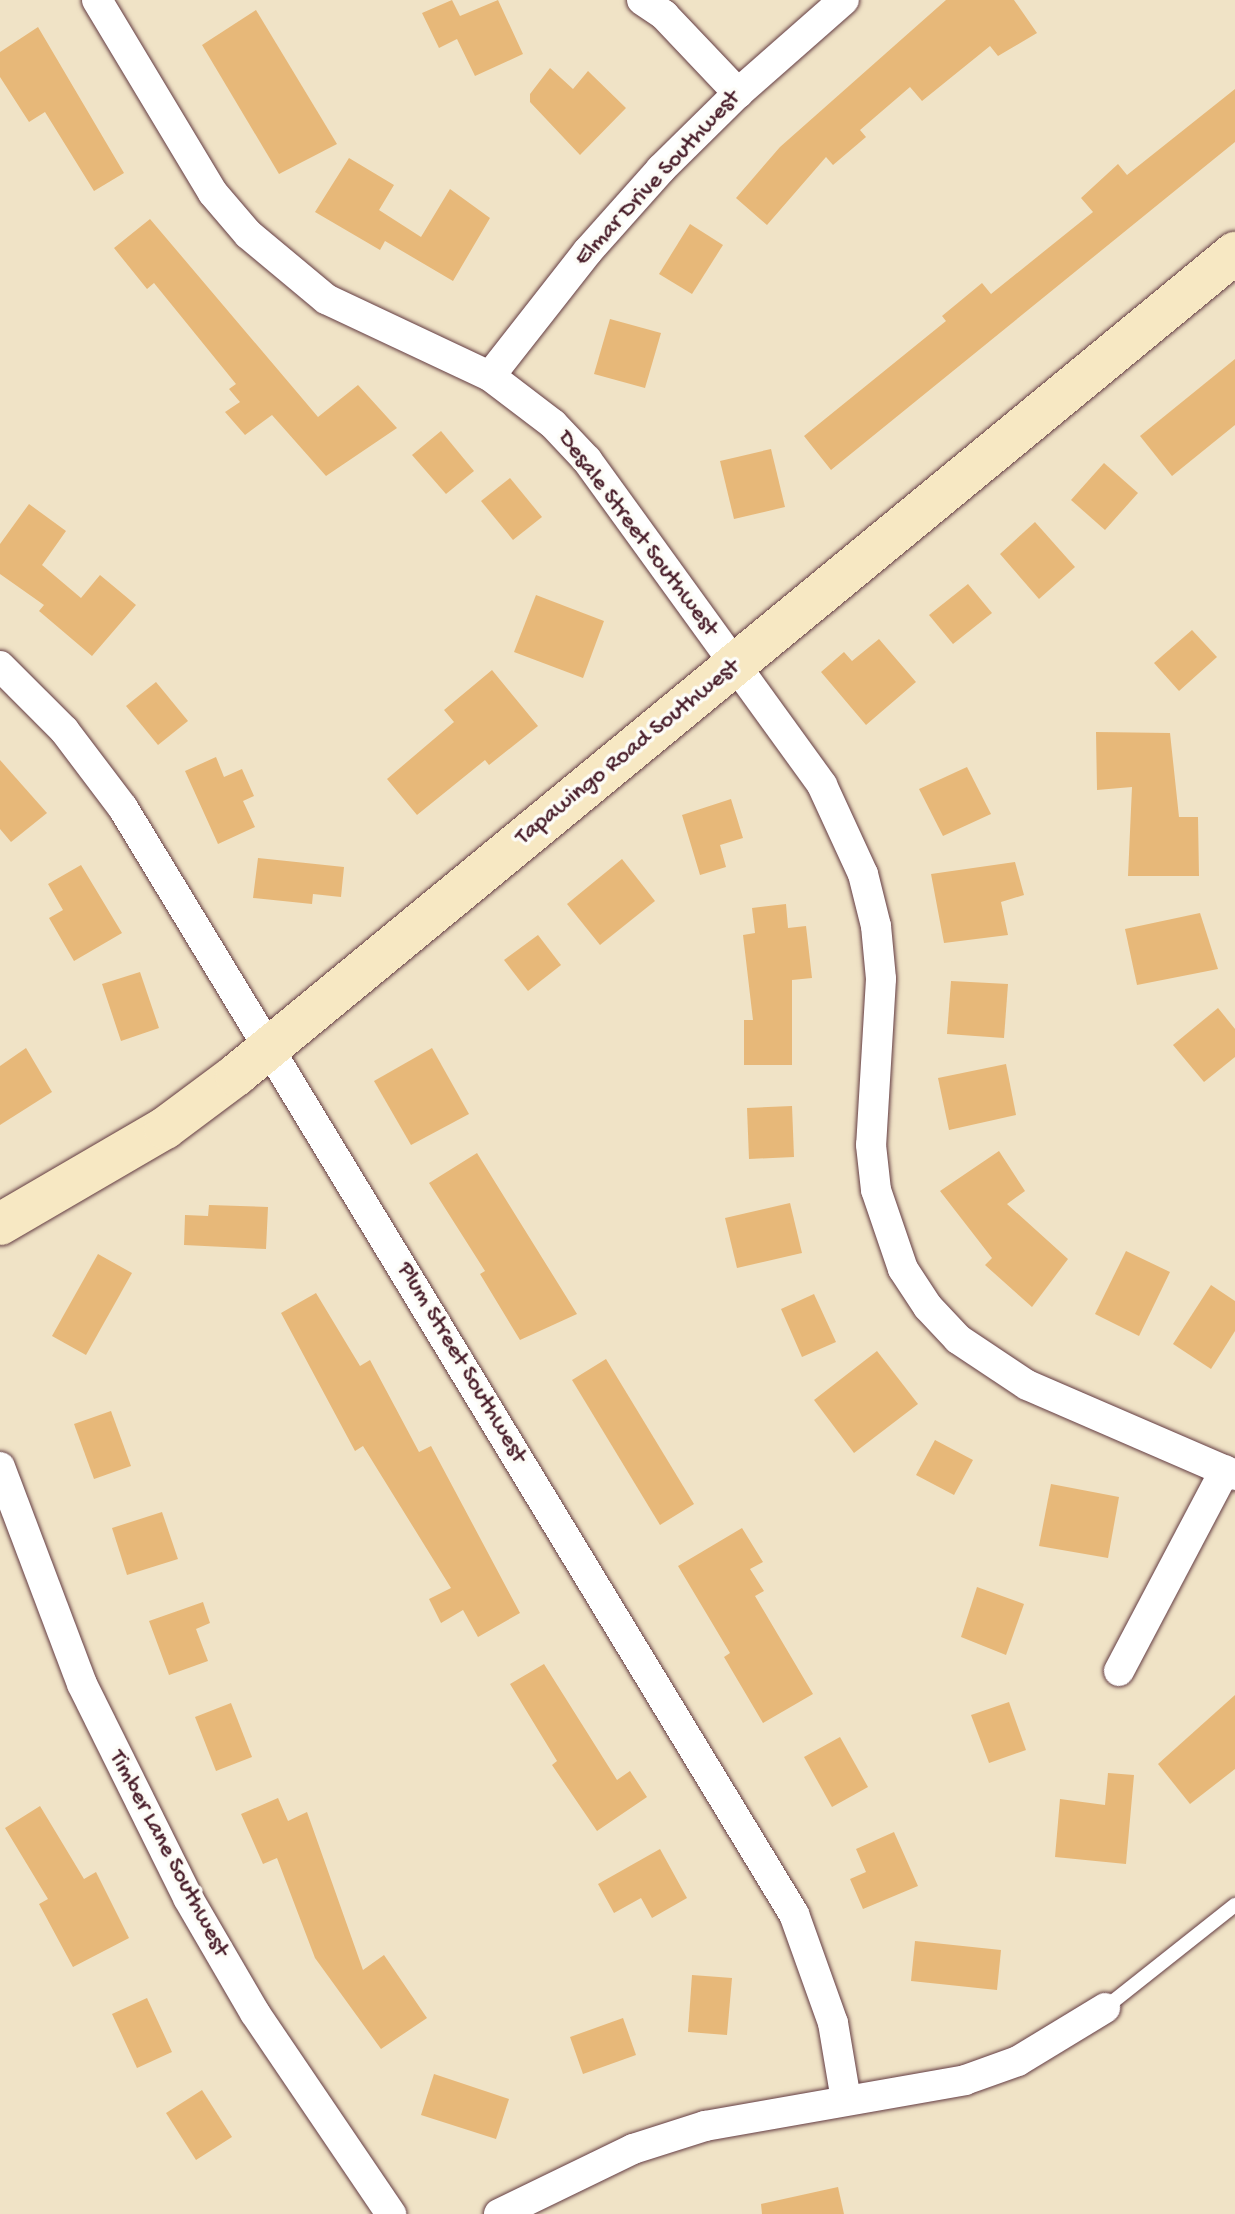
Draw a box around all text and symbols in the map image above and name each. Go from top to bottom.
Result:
street label: Elmar Drive Southwest [569,85,747,273]
street label: Desale Street Southwest [550,425,724,643]
street label: Tapawingo Road Southwest [510,654,746,852]
street label: Plum Street Southwest [390,1257,532,1469]
street label: Timber Lane Southwest [101,1746,235,1962]

